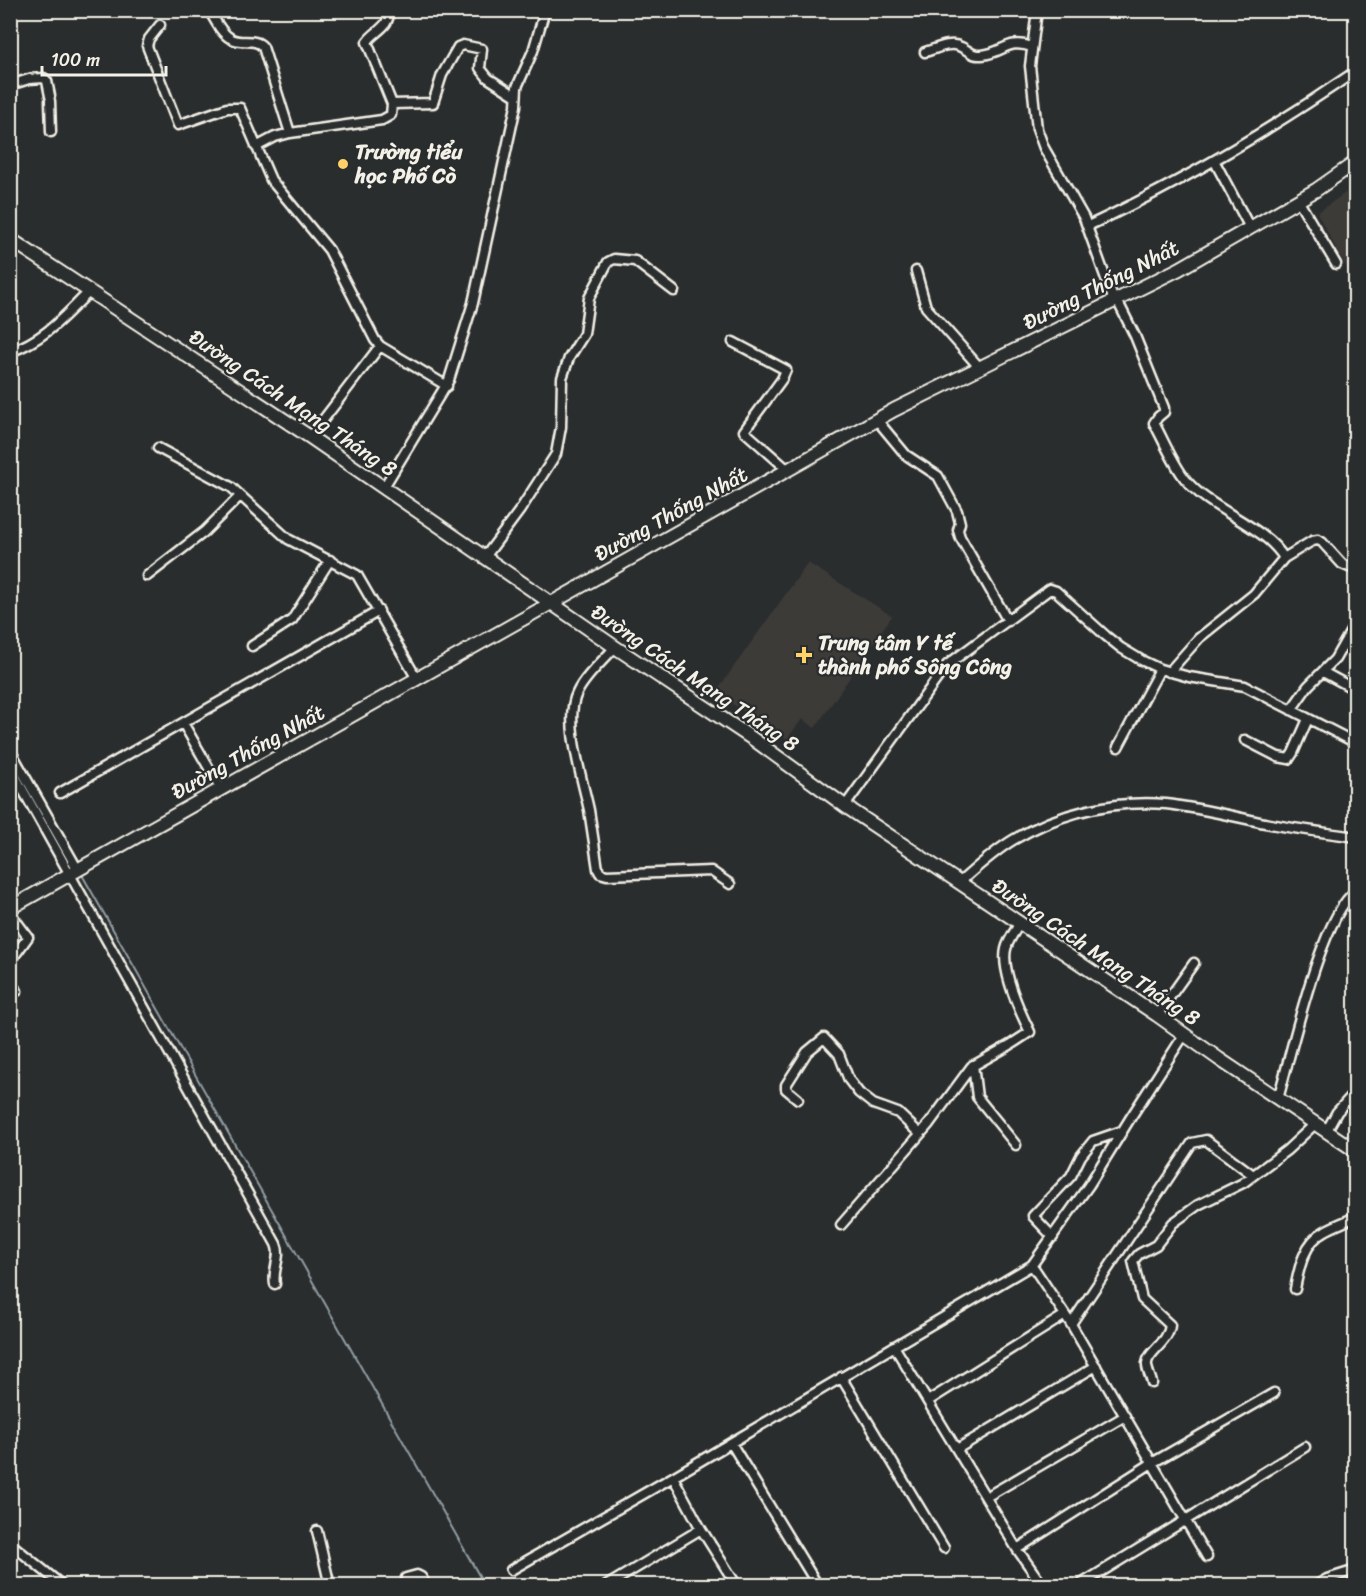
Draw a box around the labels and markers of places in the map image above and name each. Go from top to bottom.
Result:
place label: Trường tiểu học Phố Cò [354,133,463,195]
marker: Trường tiểu học Phố Cò [336,157,350,171]
place label: Trung tâm Y tế thành phố Sông Công [818,624,1012,686]
marker: Trung tâm Y tế thành phố Sông Công [795,646,813,664]

